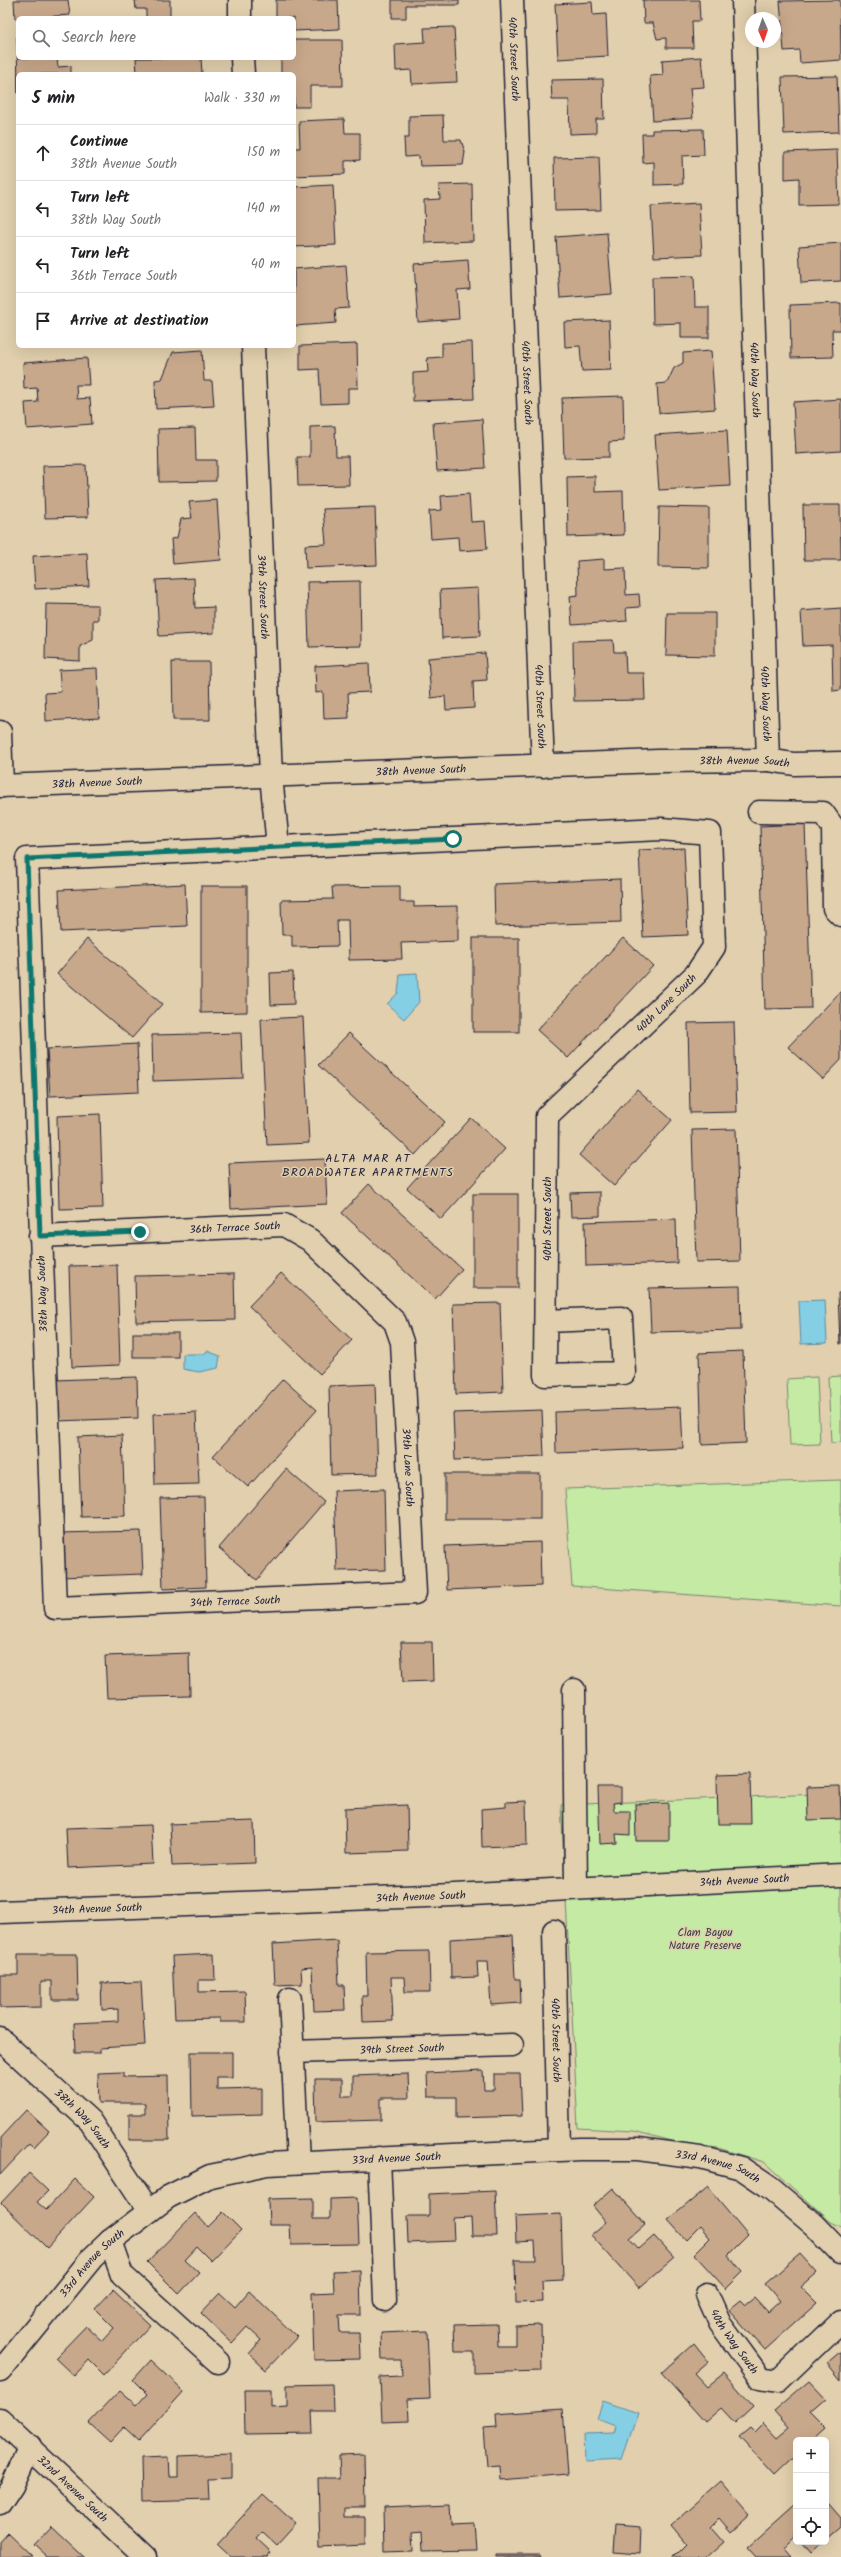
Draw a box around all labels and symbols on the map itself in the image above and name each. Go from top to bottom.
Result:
north arrow [745,12,781,48]
street label: 40th Street South [503,16,524,102]
street label: 40th Street South [516,340,537,426]
street label: 40th Way South [744,342,765,418]
street label: 39th Street South [252,554,273,640]
street label: 40th Street South [529,664,550,749]
street label: 40th Way South [755,665,775,742]
street label: 38th Avenue South [699,752,791,773]
street label: 38th Avenue South [375,760,466,782]
street label: 38th Avenue South [51,773,143,794]
route start [444,830,462,848]
street label: 40th Lane South [632,970,701,1038]
district label: ALTA MAR AT BROADWATER APARTMENTS [282,1149,454,1182]
street label: 40th Street South [539,1177,557,1261]
street label: 36th Terrace South [189,1217,281,1239]
route end [131,1223,149,1241]
street label: 38th Way South [33,1255,53,1333]
street label: 39th Lane South [396,1427,419,1507]
street label: 34th Terrace South [189,1591,281,1613]
street label: 34th Avenue South [699,1870,790,1892]
street label: 34th Avenue South [375,1886,466,1908]
street label: 34th Avenue South [52,1899,142,1920]
park label: Clam Bayou Nature Preserve [669,1924,741,1955]
street label: 40th Street South [546,1997,565,2083]
street label: 39th Street South [359,2039,445,2060]
street label: 38th Way South [50,2085,114,2153]
street label: 33rd Avenue South [674,2146,764,2189]
street label: 33rd Avenue South [351,2148,442,2170]
street label: 33rd Avenue South [55,2225,129,2302]
street label: 40th Way South [705,2306,762,2378]
street label: 32nd Avenue South [33,2451,112,2527]

